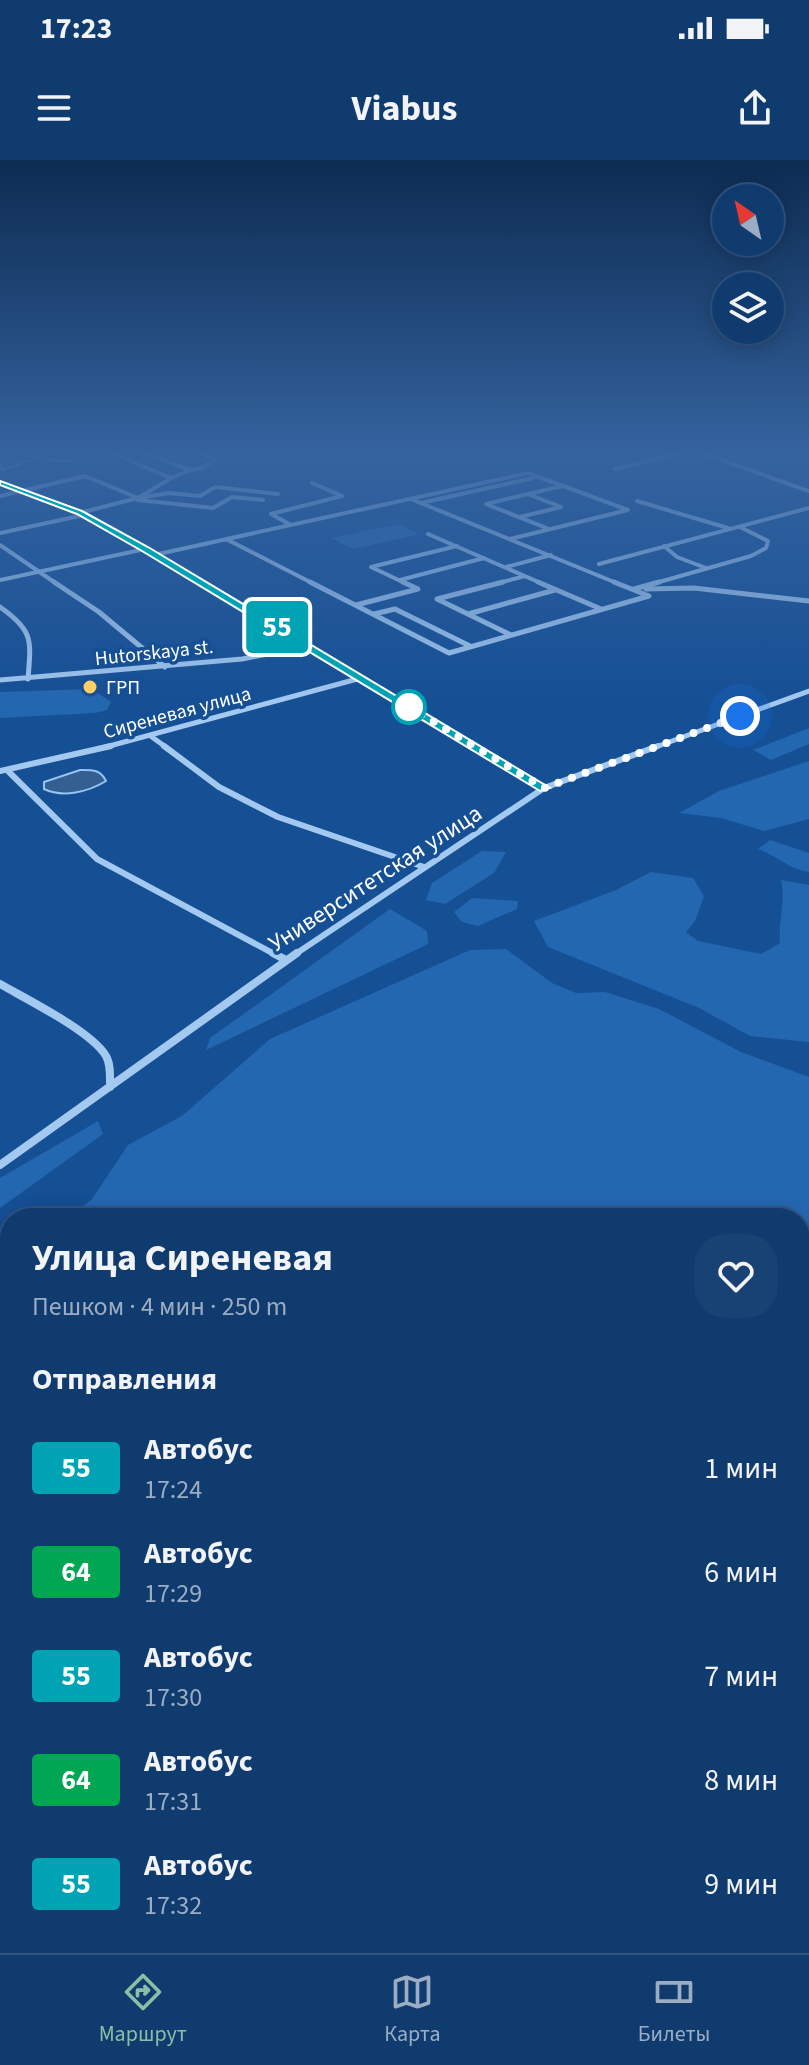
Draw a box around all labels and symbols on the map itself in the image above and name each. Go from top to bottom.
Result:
north arrow [712,184,784,256]
line badge: 55 [241,601,313,653]
street label: Hutorskaya st. [93,633,215,673]
place label: ГРП [106,674,140,702]
marker: ГРП [81,678,99,696]
street label: Сиреневая улица [100,680,254,746]
unlabelled marker [392,690,426,724]
your location [720,696,760,736]
street label: Университетская улица [262,796,489,961]

